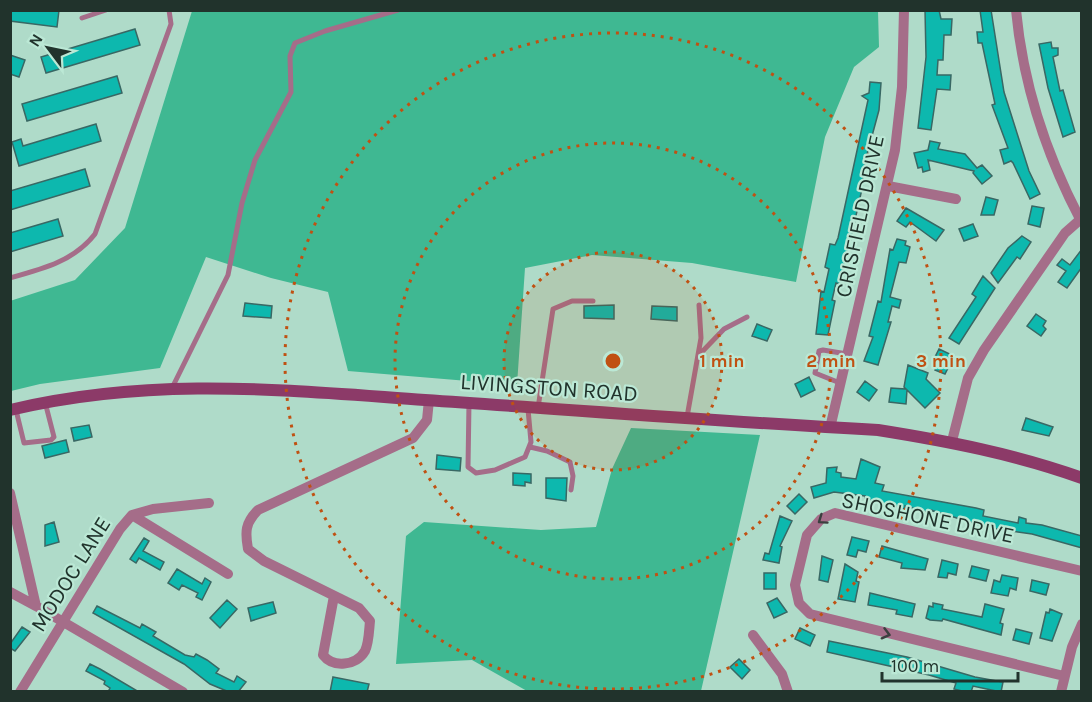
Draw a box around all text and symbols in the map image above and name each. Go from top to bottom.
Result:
north arrow [18,18,78,78]
text: N [25,30,47,50]
street label: CRISFIELD DRIVE [830,133,890,300]
text: 1 min [699,350,745,372]
text: 2 min [806,350,856,372]
text: 3 min [916,350,966,372]
centre of rings [603,351,623,371]
street label: LIVINGSTON ROAD [459,369,639,407]
street label: SHOSHONE DRIVE [839,487,1017,549]
street label: MODOC LANE [25,512,116,637]
one-way arrow [817,513,828,524]
one-way arrow [880,627,891,639]
scale bar [882,645,1018,683]
text: 100 m [891,655,939,677]

